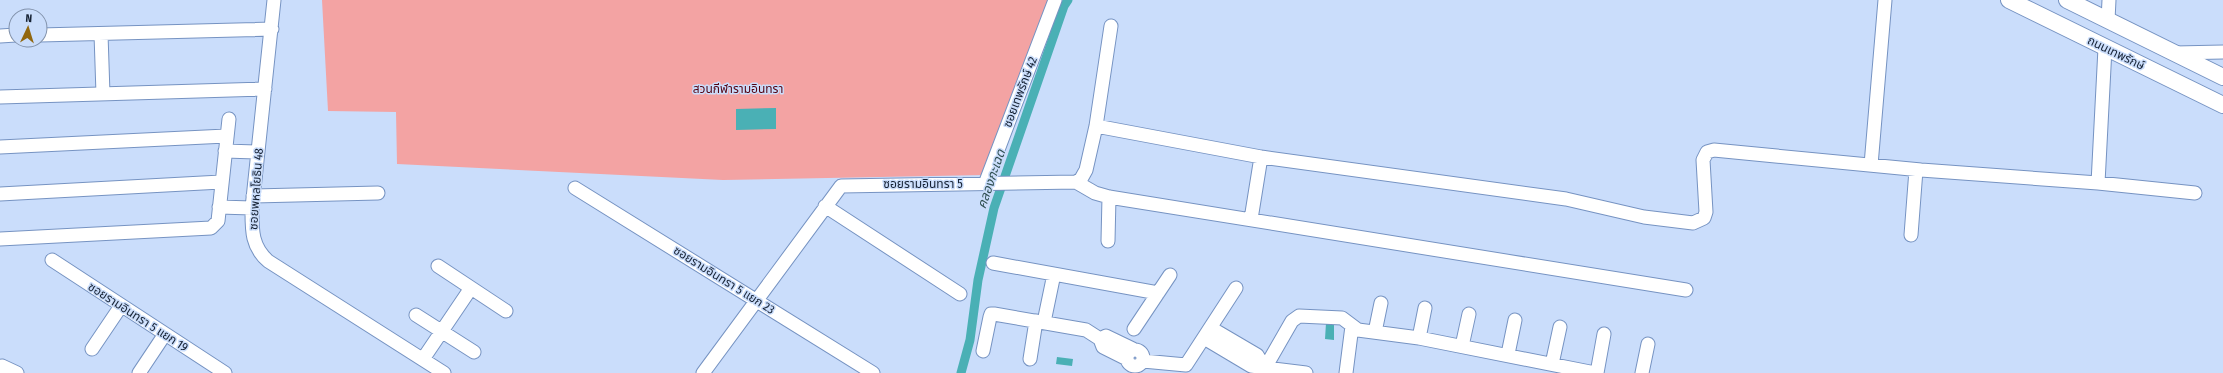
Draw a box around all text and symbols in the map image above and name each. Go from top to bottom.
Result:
north arrow [8,8,48,48]
text: N [25,12,32,25]
street label: ถนนเทพรักษ์ [2085,33,2147,73]
street label: ซอยเทพรักษ์ 42 [1000,55,1040,129]
park label: สวนกีฬารามอินทรา [693,82,783,96]
water label: คลองกะเฉด [974,147,1008,211]
street label: ซอยพหลโยธิน 48 [246,148,266,230]
street label: ซอยรามอินทรา 5 [883,177,963,191]
street label: ซอยรามอินทรา 5 แยก 23 [671,243,777,317]
street label: ซอยรามอินทรา 5 แยก 19 [85,279,191,355]

